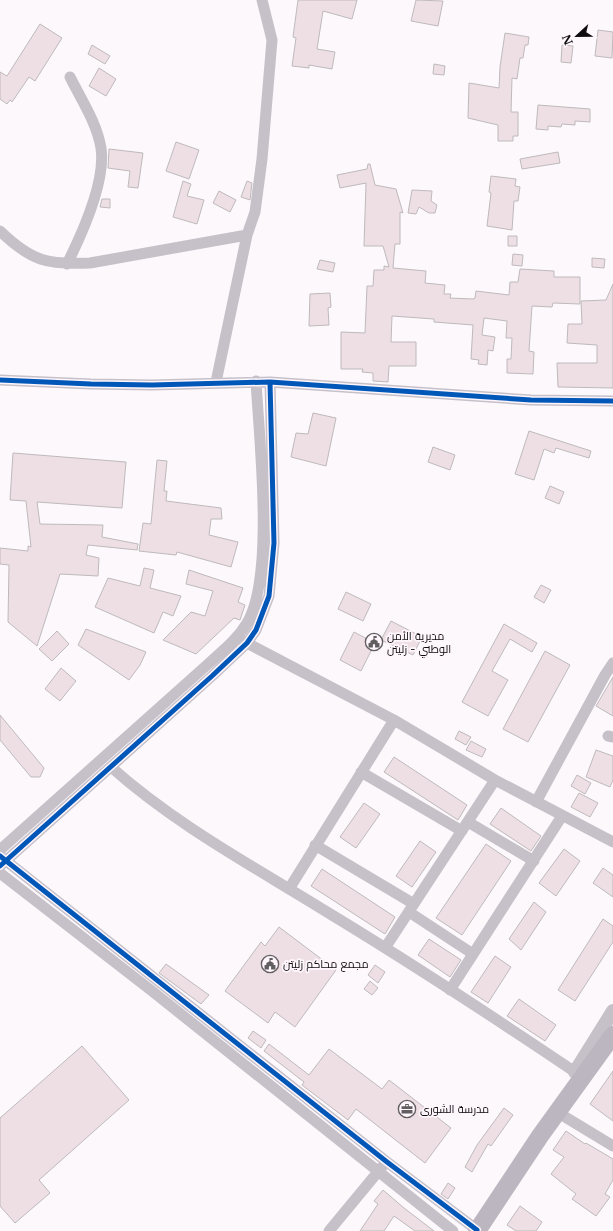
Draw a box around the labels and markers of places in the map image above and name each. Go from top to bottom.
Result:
place label: مديرية الأمن الوطني - زليتن [387,629,451,658]
public building icon: مديرية الأمن الوطني - زليتن [364,632,384,652]
public building icon: مجمع محاكم زليتن [260,954,280,974]
place label: مجمع محاكم زليتن [283,957,369,972]
office icon: مدرسة الشورى [397,1099,417,1119]
place label: مدرسة الشورى [420,1102,489,1116]

